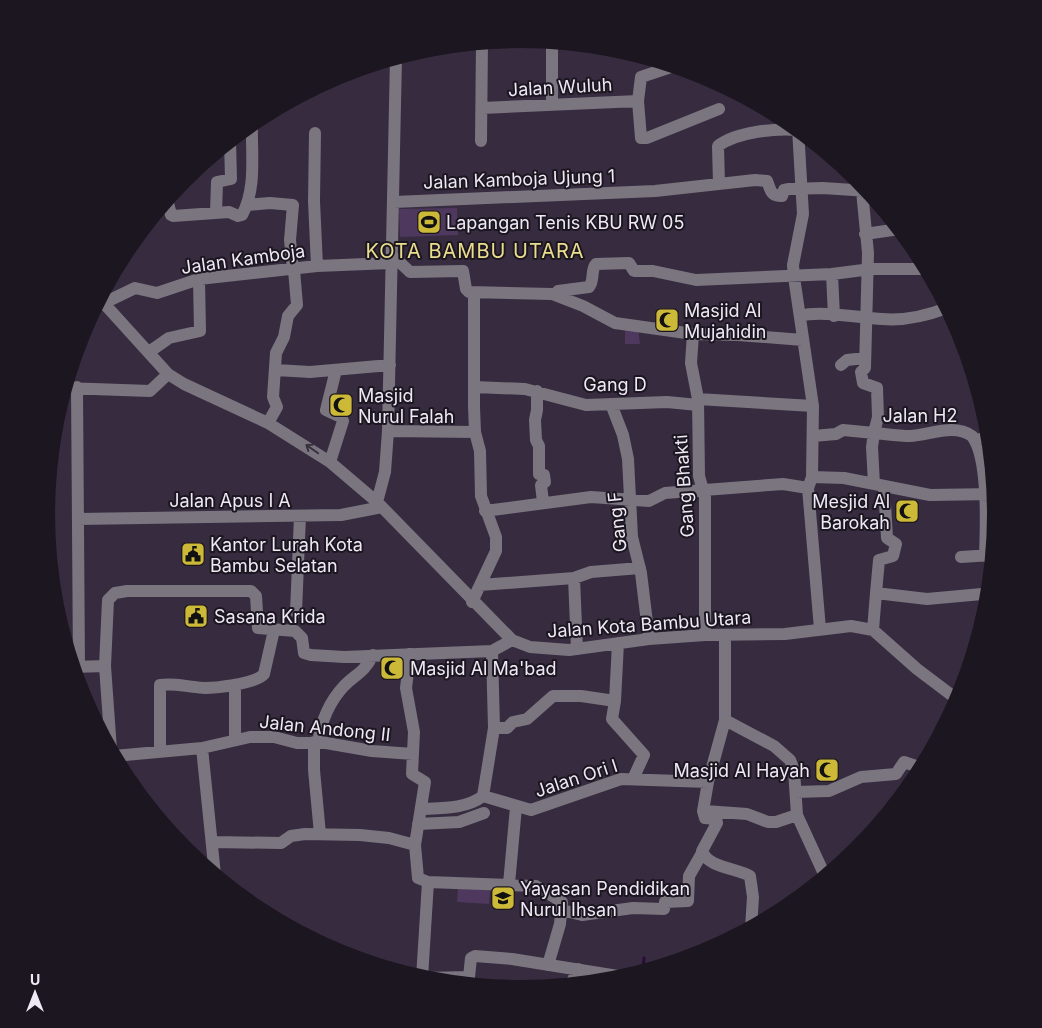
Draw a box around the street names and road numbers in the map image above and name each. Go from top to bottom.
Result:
street label: Jalan Wuluh [507,74,613,100]
street label: Jalan Kamboja Ujung 1 [423,165,615,193]
street label: Jalan Kamboja [180,240,306,278]
street label: Gang D [583,374,647,395]
street label: Jalan H2 [883,405,957,426]
street label: Gang Bhakti [670,434,698,538]
street label: Jalan Apus I A [169,490,291,511]
street label: Gang F [603,491,631,553]
street label: Jalan Kota Bambu Utara [546,606,752,642]
street label: Jalan Andong II [258,711,392,745]
street label: Jalan Ori I [532,755,620,801]

